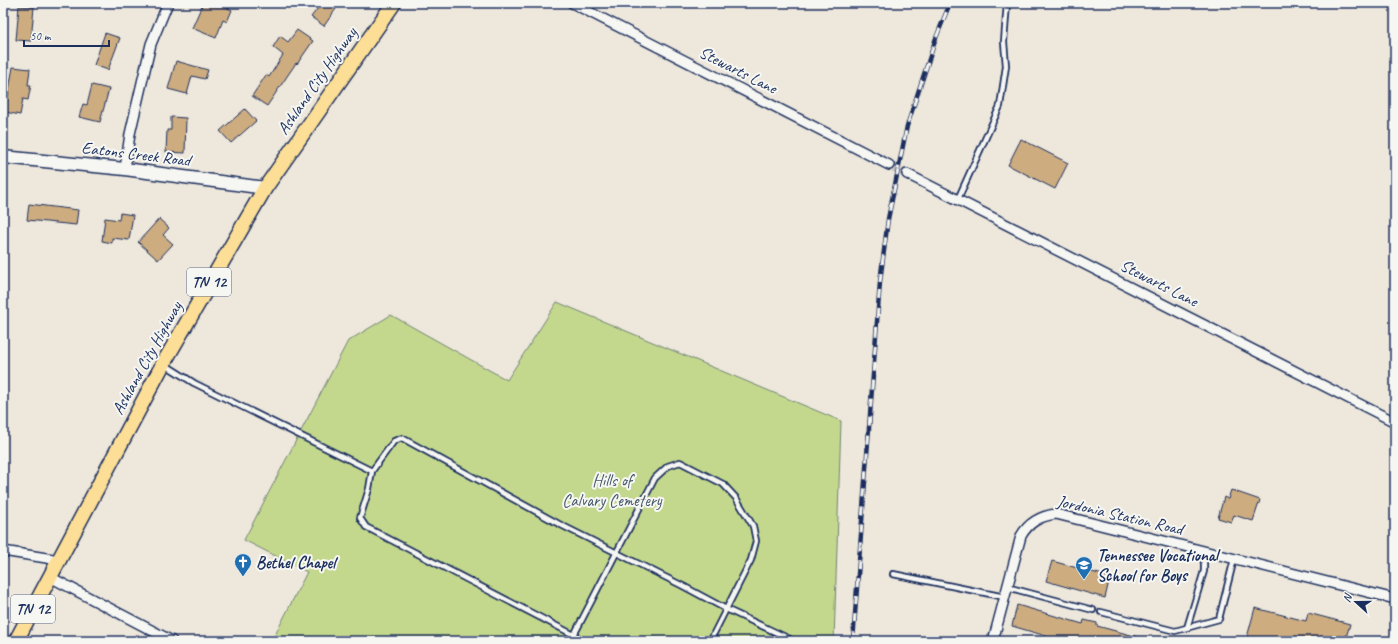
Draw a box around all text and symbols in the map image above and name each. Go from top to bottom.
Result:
scale bar [24,22,109,48]
street label: Ashland City Highway [272,22,362,139]
text: 50 m [30,28,52,44]
street label: Stewarts Lane [696,41,782,99]
street label: Eatons Creek Road [81,137,194,171]
street label: Stewarts Lane [1117,254,1203,312]
road number: TN 12 [187,268,231,296]
street label: Ashland City Highway [107,297,187,418]
park label: Hills of Calvary Cemetery [562,470,663,511]
street label: Jordonia Station Road [1054,490,1187,540]
place label: Tennessee Vocational School for Boys [1097,545,1221,586]
church icon: Bethel Chapel [233,552,253,577]
place label: Bethel Chapel [256,552,338,573]
school or university icon: Tennessee Vocational School for Boys [1074,555,1094,580]
north arrow [1336,582,1376,622]
text: N [1339,591,1355,604]
road number: TN 12 [11,595,55,623]

